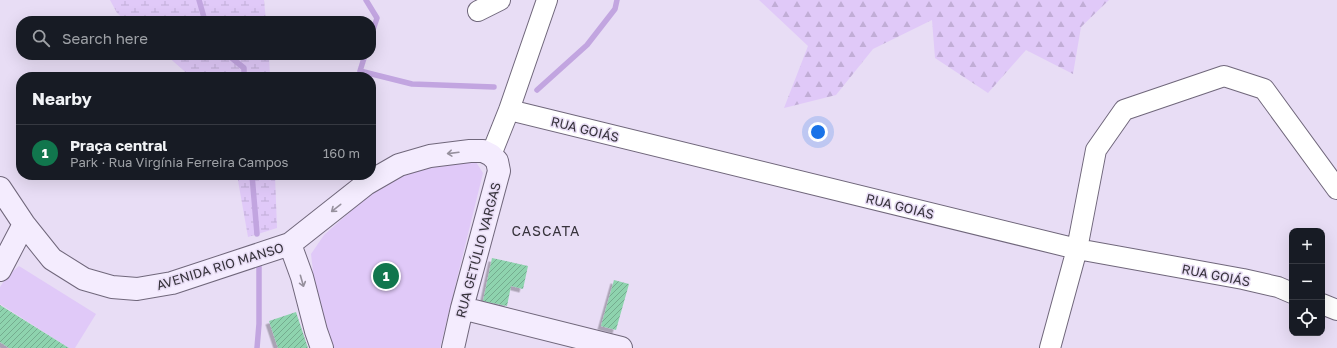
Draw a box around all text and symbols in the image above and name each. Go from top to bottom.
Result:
search box [16,16,376,60]
icon: search [30,27,52,49]
text: Search here [62,29,148,47]
text: Nearby [32,88,92,109]
street label: RUA GOIÁS [549,113,621,145]
your location [808,122,828,142]
text: Praça central [70,136,167,154]
text: 1 [42,145,48,161]
text: 160 m [323,145,360,161]
one-way arrow [447,149,460,157]
text: Park · Rua Virgínia Ferreira Campos [70,154,288,170]
street label: RUA GETÚLIO VARGAS [452,180,504,320]
street label: RUA GOIÁS [864,190,936,222]
one-way arrow [331,204,342,213]
district label: CASCATA [512,222,580,239]
map controls [1289,228,1325,336]
button: + [1289,228,1325,264]
street label: AVENIDA RIO MANSO [154,239,286,293]
pin: 1 [373,261,399,291]
street label: RUA GOIÁS [1180,261,1252,289]
button: − [1289,264,1325,300]
one-way arrow [299,274,307,287]
button: locate [1289,300,1325,336]

